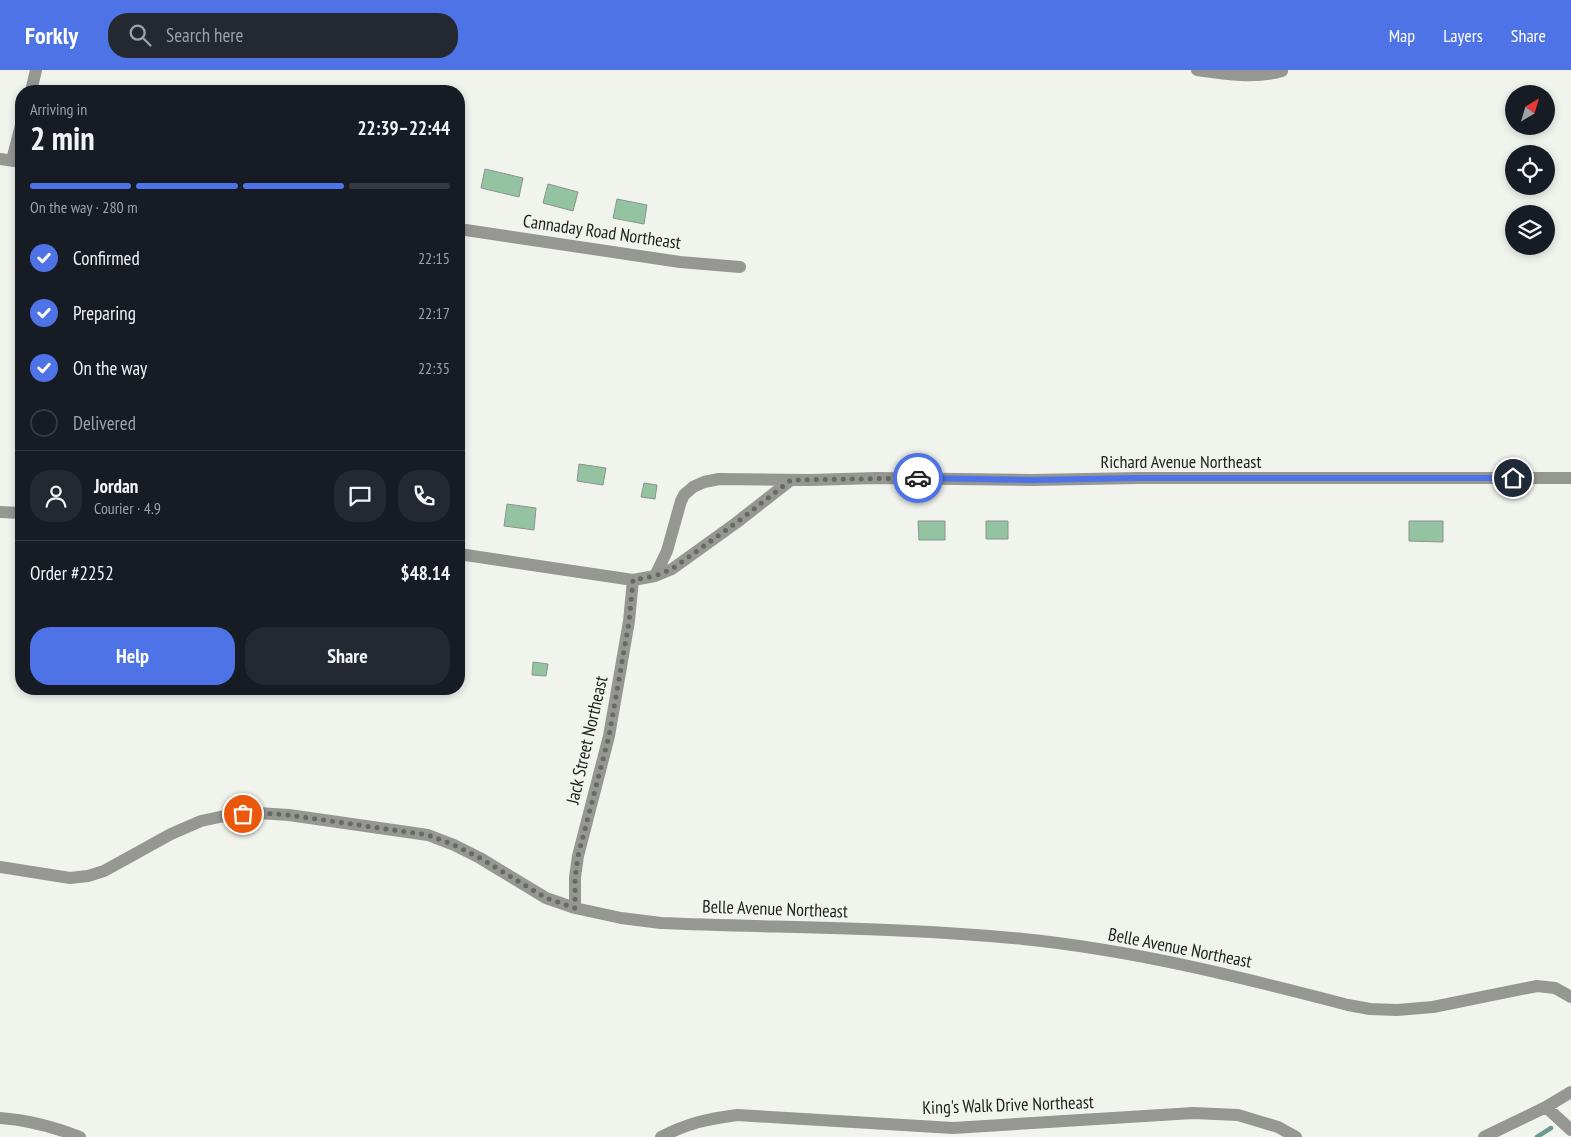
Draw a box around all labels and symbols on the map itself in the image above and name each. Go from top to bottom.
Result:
north arrow [1505,85,1555,135]
street label: Cannaday Road Northeast [522,209,683,254]
street label: Richard Avenue Northeast [1101,450,1261,473]
courier [893,453,943,503]
pin [1492,457,1534,499]
street label: Jack Street Northeast [560,674,612,807]
pin [222,793,264,835]
street label: Belle Avenue Northeast [702,894,848,923]
street label: Belle Avenue Northeast [1106,922,1254,973]
street label: King's Walk Drive Northeast [922,1090,1094,1119]

